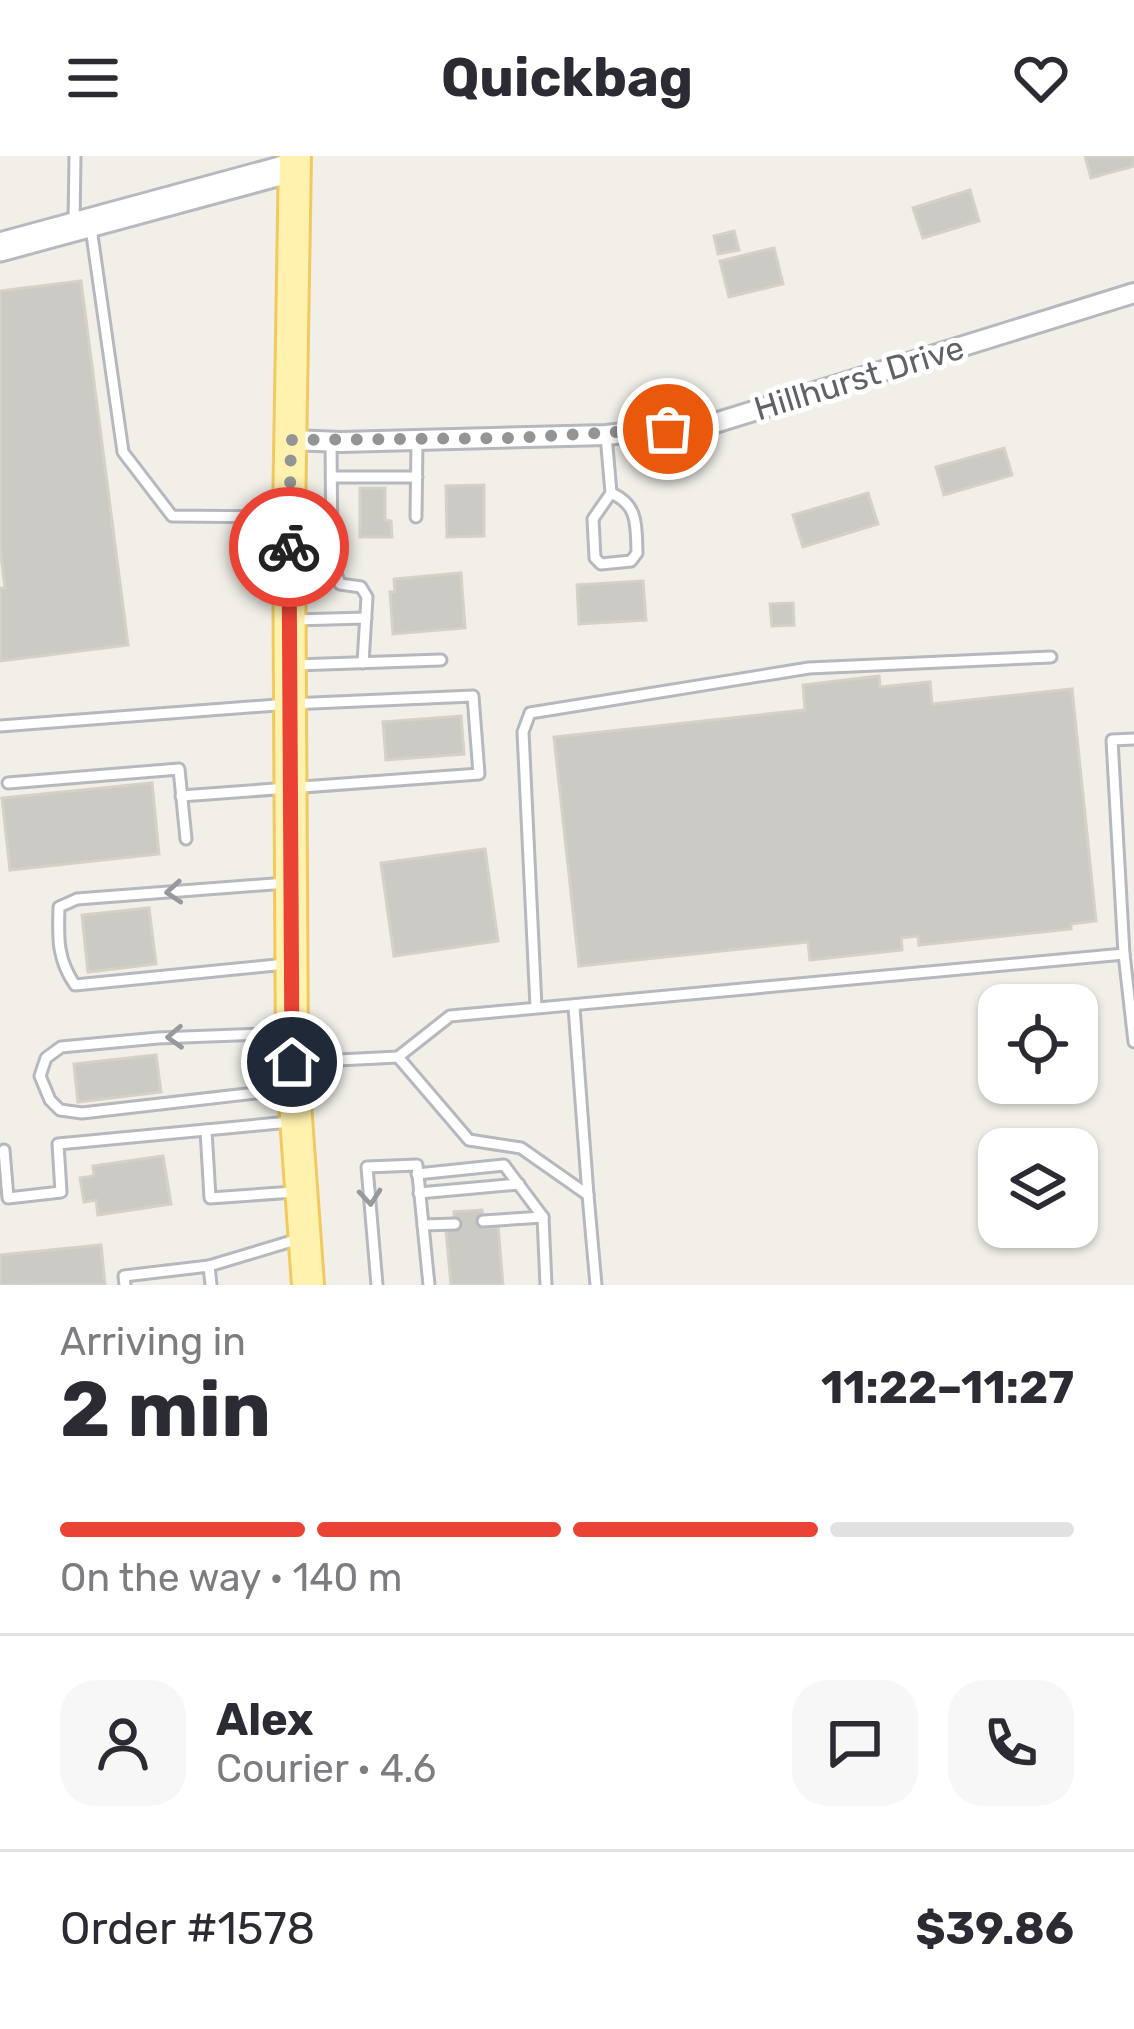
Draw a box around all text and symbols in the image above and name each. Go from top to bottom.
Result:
icon: menu [60,45,126,111]
icon: heart [1008,45,1074,111]
text: Quickbag [441,46,693,110]
street label: Hillhurst Drive [749,328,969,428]
pin [617,378,719,480]
icon: bag [635,396,701,462]
courier [229,487,349,607]
icon: bike [256,514,322,580]
one-way arrow [164,878,183,904]
map controls [978,984,1098,1248]
button: locate [978,984,1098,1104]
pin [241,1011,343,1113]
one-way arrow [165,1024,184,1050]
icon: home [259,1029,325,1095]
button: layers [978,1128,1098,1248]
one-way arrow [356,1188,382,1207]
text: Arriving in [60,1319,246,1365]
text: 11:22–11:27 [821,1361,1074,1414]
text: 2 min [60,1363,271,1456]
text: On the way · 140 m [60,1555,402,1601]
button: person [60,1680,186,1806]
button: chat [792,1680,918,1806]
button: phone [948,1680,1074,1806]
text: Alex [216,1693,314,1746]
text: Courier · 4.6 [216,1746,436,1792]
text: Order #1578 [60,1902,315,1955]
text: $39.86 [915,1902,1074,1955]

